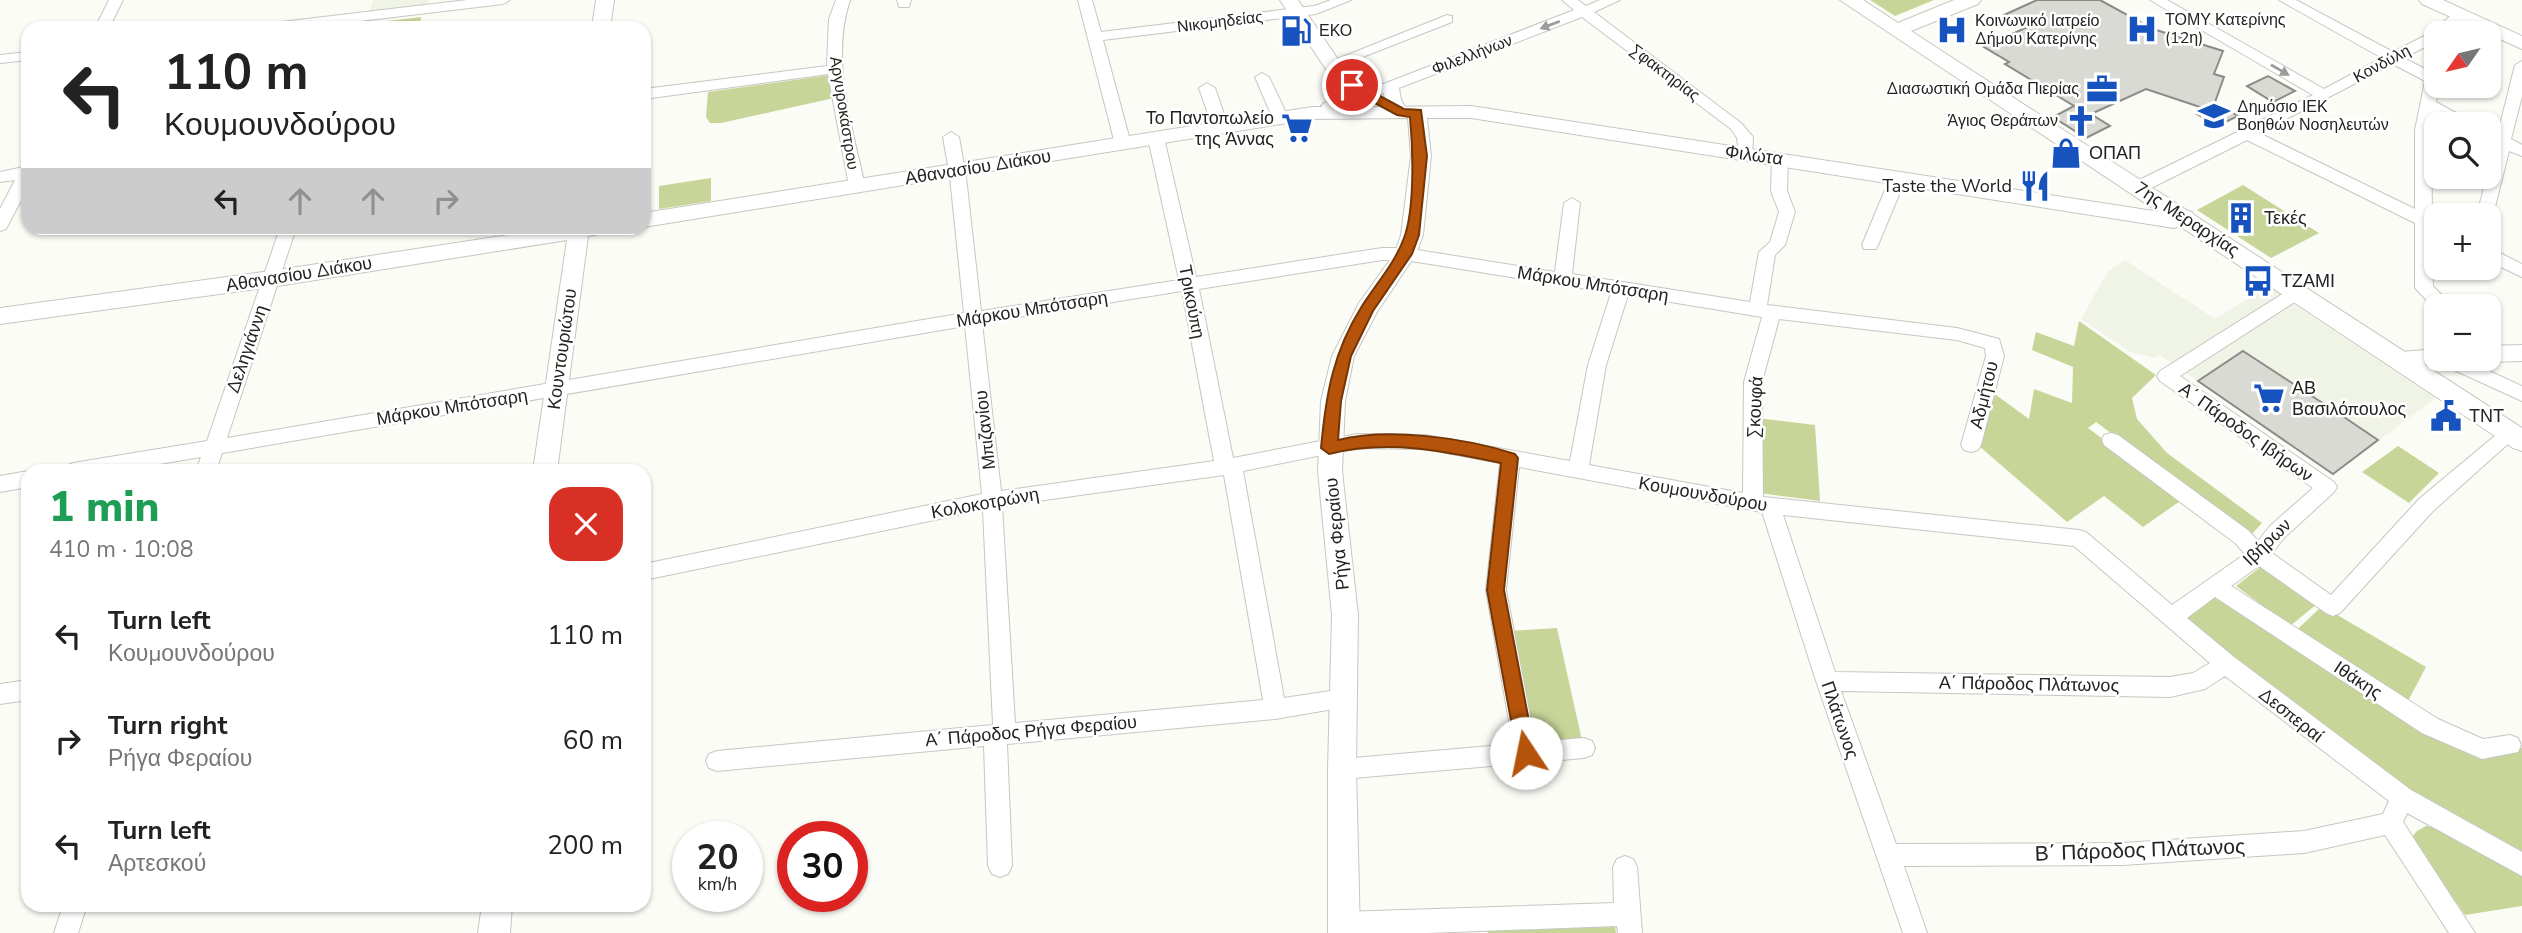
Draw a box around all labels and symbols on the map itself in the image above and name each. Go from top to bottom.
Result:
street label: Νικομηδείας [1176,6,1264,38]
place label: ΤΟΜΥ Κατερίνης (12η) [2165,9,2286,49]
place label: Κοινωνικό Ιατρείο Δήμου Κατερίνης [1975,10,2100,50]
hospital icon: ΤΟΜΥ Κατερίνης (12η) [2125,12,2159,46]
hospital icon: Κοινωνικό Ιατρείο Δήμου Κατερίνης [1935,13,1969,47]
fuel station icon: ΕΚΟ [1279,14,1313,48]
one-way arrow [1539,19,1560,30]
place label: ΕΚΟ [1319,20,1352,42]
north arrow [2424,21,2501,98]
street label: Φιλελλήνων [1428,30,1516,80]
street label: Σφακτηρίας [1626,40,1705,107]
street label: Κονδύλη [2349,40,2415,88]
street label: Αργυροκάστρου [824,55,864,171]
pin [1322,55,1382,115]
one-way arrow [2270,64,2290,76]
office icon: Διασωστική Ομάδα Πιερίας [2085,72,2119,106]
place label: Διασωστική Ομάδα Πιερίας [1887,78,2079,100]
place label: Δημόσιο ΙΕΚ Βοηθών Νοσηλευτών [2237,96,2389,136]
school or university icon: Δημόσιο ΙΕΚ Βοηθών Νοσηλευτών [2197,99,2231,133]
church icon: Άγιος Θεράπων [2064,104,2098,138]
place label: Το Παντοπωλείο της Άννας [1146,106,1274,151]
place label: Άγιος Θεράπων [1948,110,2058,132]
supermarket icon: Το Παντοπωλείο της Άννας [1280,111,1314,145]
shop icon: ΟΠΑΠ [2049,136,2083,170]
street label: Φιλώτα [1724,139,1784,171]
place label: ΟΠΑΠ [2089,141,2141,165]
street label: Αθανασίου Διάκου [903,144,1053,190]
restaurant icon: Taste the World [2018,169,2052,203]
place label: Taste the World [1882,174,2012,198]
street label: 7ης Μεραρχίας [2130,176,2244,262]
building icon: Τεκές [2224,201,2258,235]
place label: Τεκές [2264,206,2307,230]
street label: Αθανασίου Διάκου [224,251,374,297]
street label: Μάρκου Μπότσαρη [1516,260,1670,308]
street label: Τρικούπη [1173,263,1211,341]
bus stop icon: ΤΖΑΜΙ [2241,264,2275,298]
place label: ΤΖΑΜΙ [2281,269,2335,293]
street label: Μάρκου Μπότσαρη [955,285,1109,333]
street label: Κουντουριώτου [542,287,582,411]
street label: Δεληγιάννη [221,302,273,396]
street label: Αδμήτου [1964,359,2004,431]
street label: Σκουφά [1741,376,1769,438]
place label: ΑΒ Βασιλόπουλος [2292,376,2406,421]
street label: Α΄ Πάροδος Ιβήρων [2174,377,2318,487]
supermarket icon: ΑΒ Βασιλόπουλος [2252,381,2286,415]
street label: Μάρκου Μπότσαρη [375,383,529,431]
street label: Μπιζανίου [969,389,1001,471]
public building icon: ΤΝΤ [2429,399,2463,433]
place label: ΤΝΤ [2469,404,2504,428]
street label: Κουμουνδούρου [1637,471,1769,517]
street label: Ρήγα Φεραίου [1319,477,1355,591]
street label: Κολοκοτρώνη [929,482,1041,524]
street label: Ιβήρων [2238,513,2296,571]
street label: Ιθάκης [2329,655,2387,705]
street label: Α΄ Πάροδος Πλάτωνος [1939,670,2120,698]
street label: Πλάτωνος [1816,678,1865,762]
street label: Δεσπεραί [2254,682,2328,748]
street label: Α΄ Πάροδος Ρήγα Φεραίου [924,710,1138,752]
position arrow [1489,716,1563,790]
speed limit sign: 30 [777,821,868,912]
street label: Β΄ Πάροδος Πλάτωνος [2034,832,2246,868]

